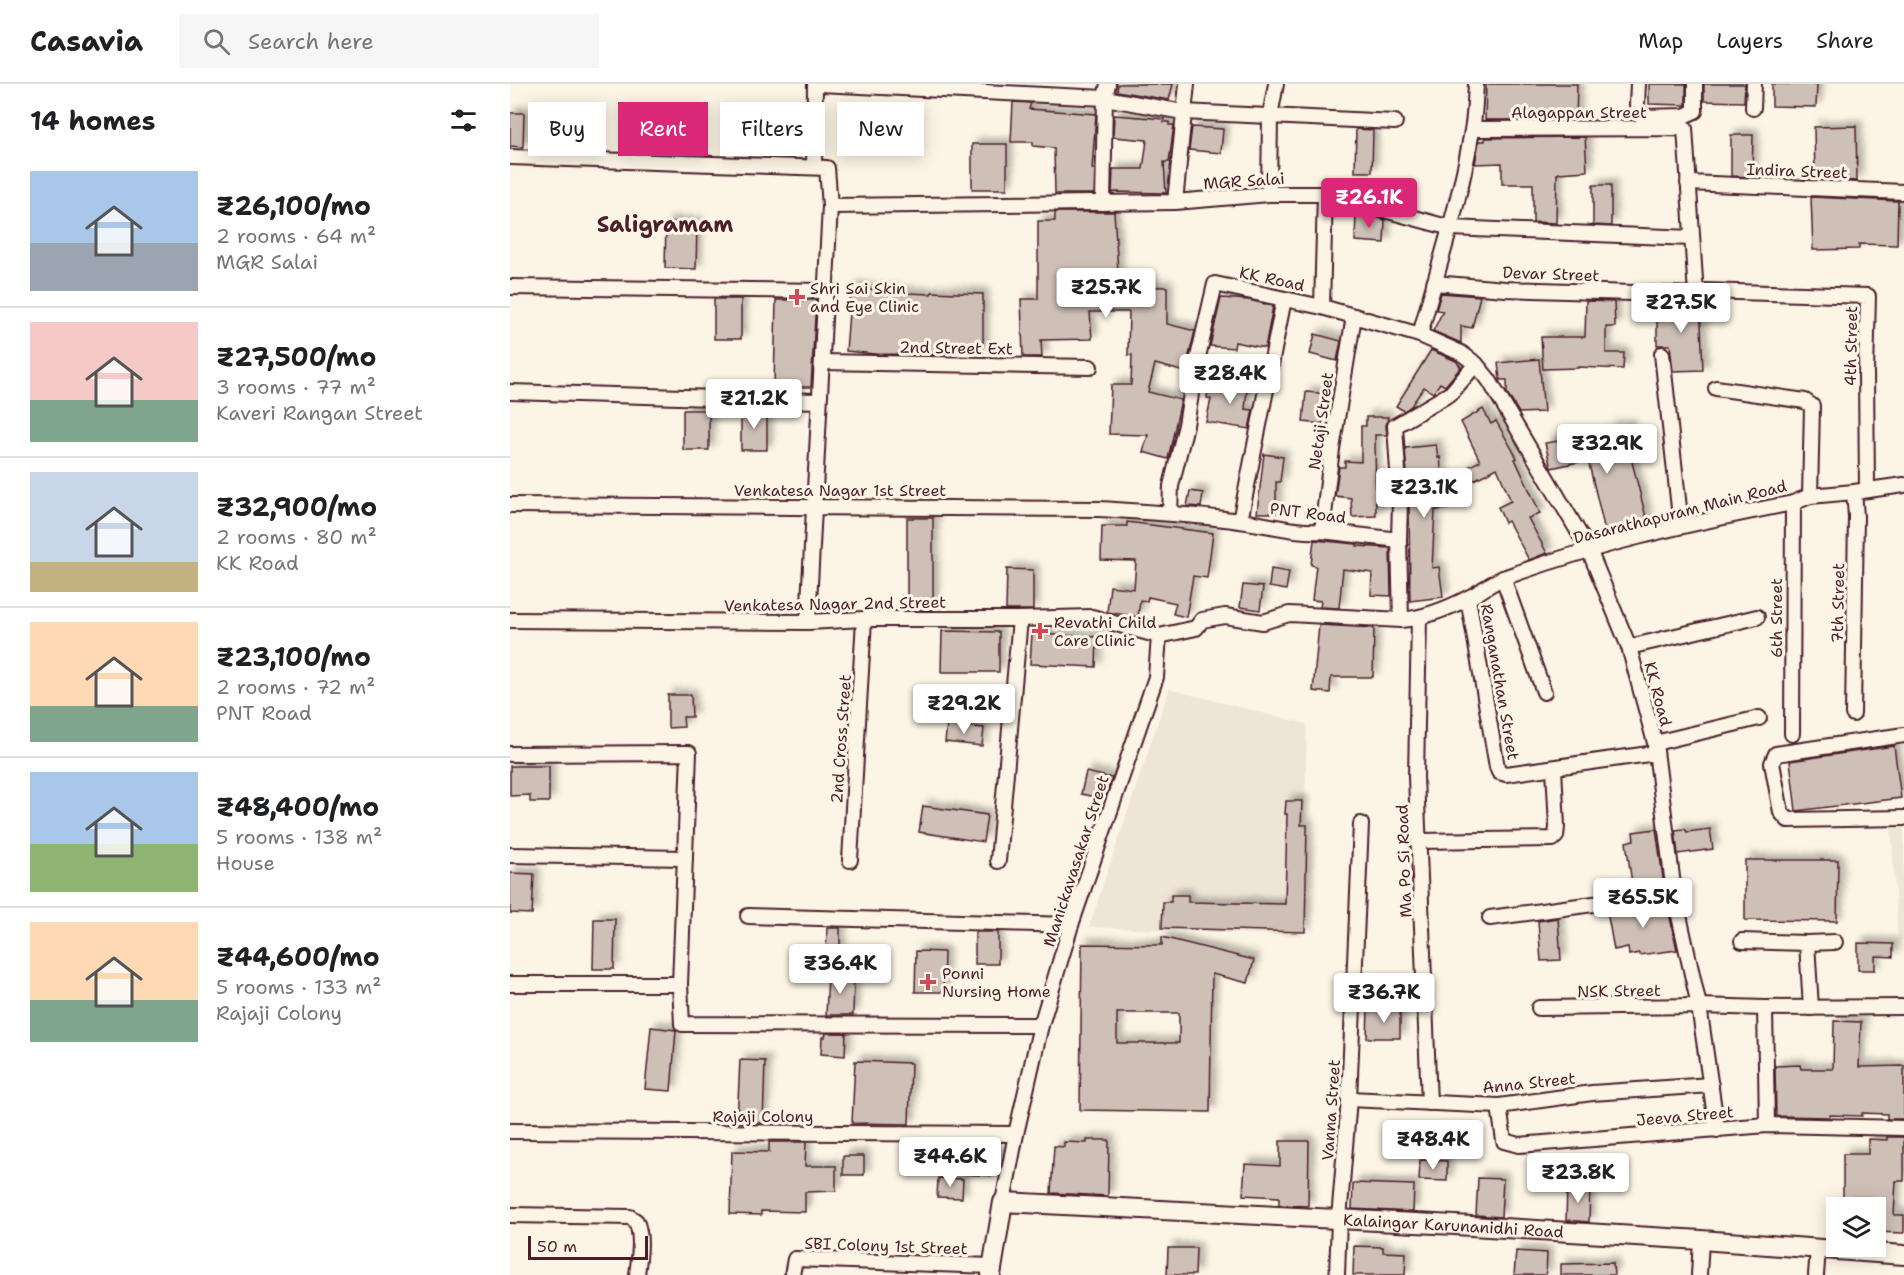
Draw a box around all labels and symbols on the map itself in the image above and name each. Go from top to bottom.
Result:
street label: Alagappan Street [1511,102,1647,123]
street label: Indira Street [1746,159,1848,183]
street label: MGR Salai [1203,168,1285,194]
pin: ₹26.1K [1320,178,1418,229]
district label: Saligramam [597,210,733,239]
street label: KK Road [1237,262,1307,296]
street label: Devar Street [1502,262,1600,286]
pin: ₹25.7K [1057,268,1155,319]
place label: Shri Sai Skin and Eye Clinic [810,278,919,317]
pin: ₹27.5K [1632,283,1730,334]
marker: Shri Sai Skin and Eye Clinic [788,288,806,306]
street label: 4th Street [1840,306,1862,386]
street label: 2nd Street Ext [899,337,1013,359]
pin: ₹28.4K [1181,354,1279,405]
street label: Netaji Street [1304,371,1338,471]
pin: ₹21.2K [705,379,803,430]
pin: ₹32.9K [1558,424,1656,475]
pin: ₹23.1K [1375,468,1473,519]
street label: Dasarathapuram Main Road [1571,475,1789,549]
street label: Venkatesa Nagar 1st Street [734,480,946,501]
street label: PNT Road [1269,498,1347,528]
street label: 7th Street [1827,563,1849,643]
street label: 6th Street [1766,578,1787,658]
street label: Venkatesa Nagar 2nd Street [724,592,946,616]
street label: Ranganathan Street [1476,602,1524,762]
place label: Revathi Child Care Clinic [1054,612,1156,651]
marker: Revathi Child Care Clinic [1031,622,1049,640]
street label: KK Road [1639,659,1677,729]
street label: 2nd Cross Street [826,674,856,804]
pin: ₹29.2K [915,684,1013,735]
street label: Manickavasakar Street [1038,772,1114,950]
street label: Ma Po Si Road [1392,804,1416,918]
pin: ₹65.5K [1594,878,1692,929]
pin: ₹36.4K [791,944,889,995]
place label: Ponni Nursing Home [942,963,1051,1002]
marker: Ponni Nursing Home [919,973,937,991]
pin: ₹36.7K [1335,973,1433,1024]
street label: NSK Street [1577,980,1661,1002]
street label: Vanna Street [1317,1059,1345,1161]
street label: Anna Street [1481,1068,1577,1098]
street label: Jeeva Street [1635,1101,1735,1131]
street label: Rajaji Colony [713,1106,813,1127]
pin: ₹48.4K [1384,1120,1482,1171]
pin: ₹44.6K [901,1137,999,1188]
pin: ₹23.8K [1529,1153,1627,1204]
street label: Kalaingar Karunanidhi Road [1343,1209,1564,1242]
scale bar [528,1233,648,1260]
street label: SBI Colony 1st Street [804,1233,968,1259]

